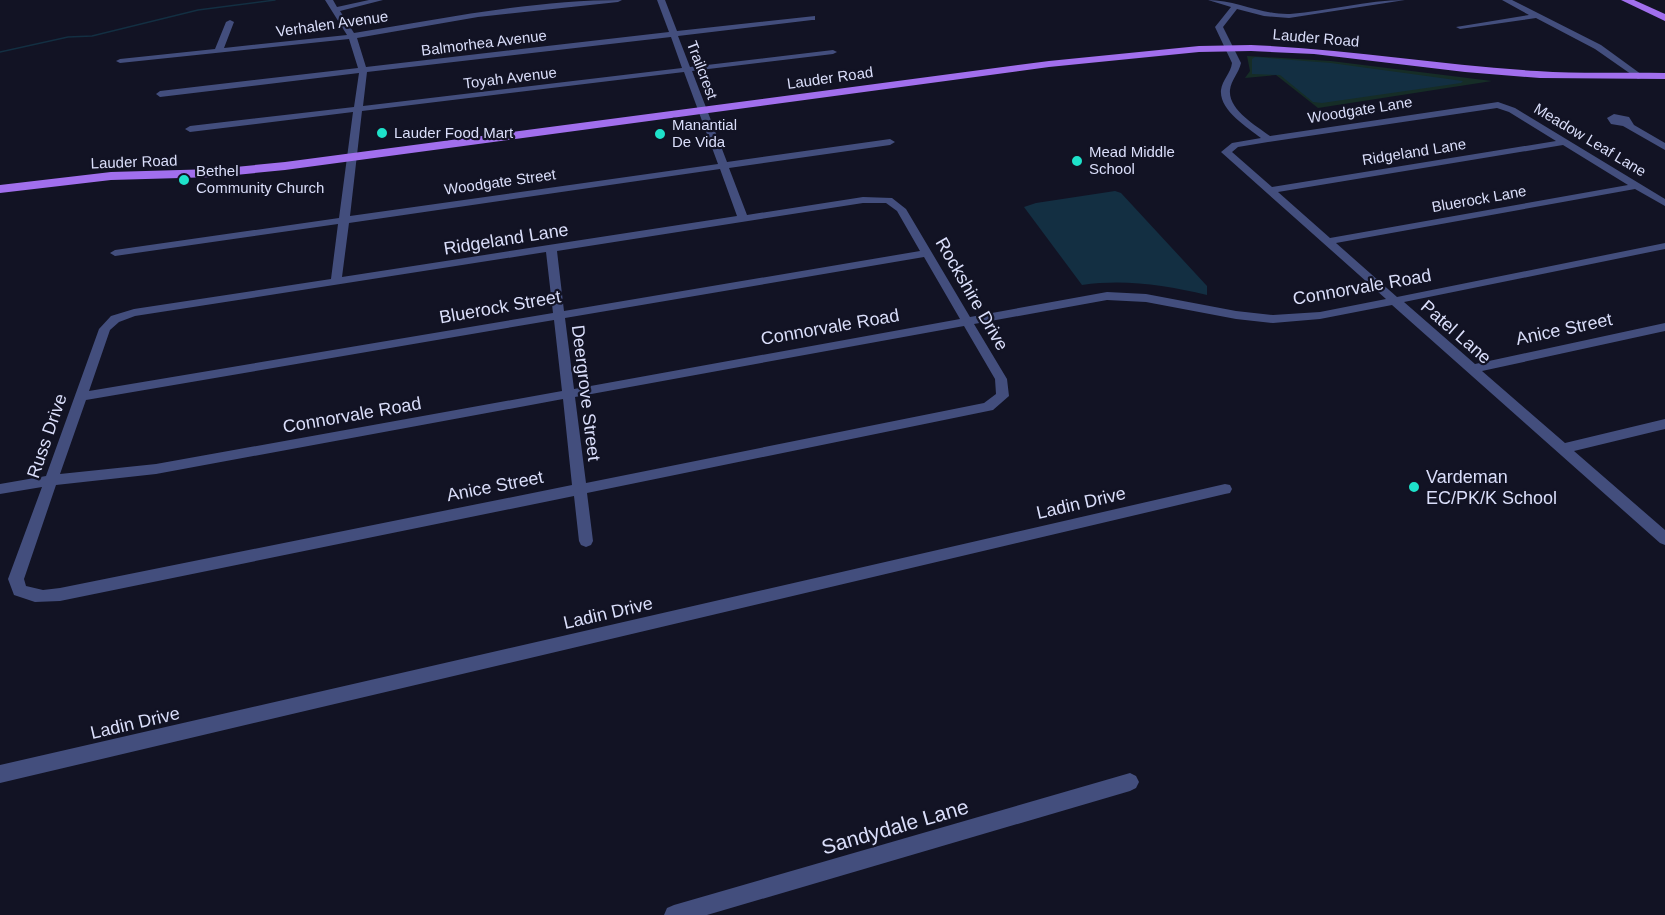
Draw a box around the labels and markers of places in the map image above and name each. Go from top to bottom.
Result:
place label: Manantial De Vida [672,116,737,150]
place label: Lauder Food Mart [394,124,514,141]
marker: Lauder Food Mart [375,126,389,140]
marker: Manantial De Vida [653,127,667,141]
place label: Mead Middle School [1089,143,1175,177]
marker: Mead Middle School [1070,154,1084,168]
place label: Bethel Community Church [196,162,324,196]
marker: Bethel Community Church [177,173,191,187]
place label: Vardeman EC/PK/K School [1426,467,1557,508]
marker: Vardeman EC/PK/K School [1407,480,1421,494]

